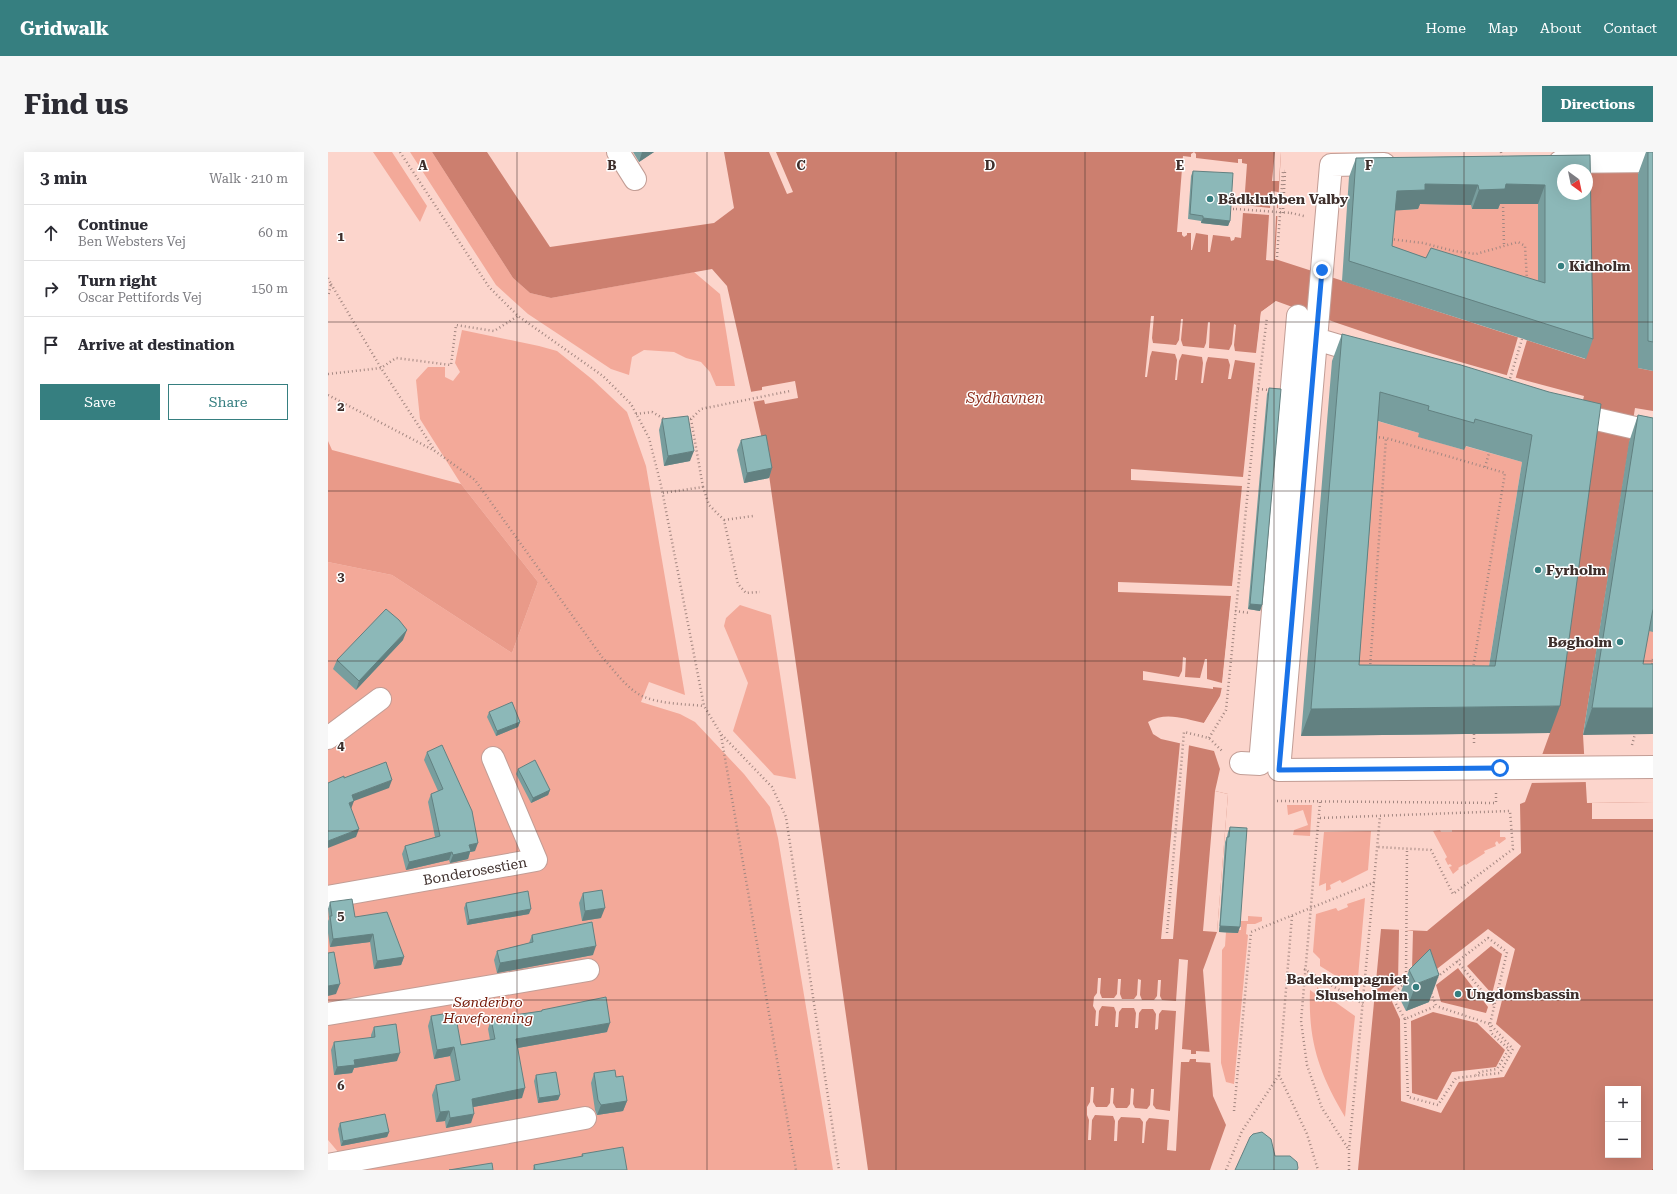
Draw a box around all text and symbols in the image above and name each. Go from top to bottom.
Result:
text: Gridwalk [20,17,109,40]
text: Home [1425,20,1466,36]
text: Map [1488,20,1518,36]
text: About [1540,20,1582,36]
text: Contact [1604,20,1657,36]
button: Directions [1542,86,1653,122]
text: Find us [24,88,128,121]
text: A [418,158,428,173]
text: B [607,158,617,173]
text: C [796,158,806,173]
text: D [985,158,995,173]
text: E [1176,158,1184,173]
text: F [1365,158,1373,173]
north arrow [1557,164,1593,200]
text: 3 min [40,168,87,188]
text: Walk · 210 m [209,171,288,186]
place label: Bådklubben Valby [1218,191,1349,207]
marker: Bådklubben Valby [1205,194,1215,204]
text: Continue [78,216,148,234]
icon: ahead [40,222,62,244]
text: 60 m [258,225,288,240]
text: 1 [337,229,345,244]
text: Ben Websters Vej [78,234,186,249]
place label: Kidholm [1569,258,1631,274]
route end [1313,261,1331,279]
marker: Kidholm [1556,261,1566,271]
text: Turn right [78,272,157,290]
icon: right [40,278,62,300]
text: 150 m [251,281,288,296]
text: Oscar Pettifords Vej [78,290,202,305]
icon: arrive [40,334,62,356]
text: Arrive at destination [78,336,234,354]
button: Save [40,384,160,420]
button: Share [168,384,288,420]
water label: Sydhavnen [965,389,1044,407]
text: 2 [337,399,345,414]
place label: Fyrholm [1546,562,1607,578]
marker: Fyrholm [1533,565,1543,575]
text: 3 [337,569,345,584]
place label: Bøgholm [1548,634,1612,650]
marker: Bøgholm [1615,637,1625,647]
text: 4 [337,738,345,753]
route start [1491,759,1509,777]
street label: Bonderosestien [422,854,528,888]
text: 5 [337,908,345,923]
place label: Badekompagniet Sluseholmen [1286,971,1409,1003]
marker: Badekompagniet Sluseholmen [1411,982,1421,992]
place label: Ungdomsbassin [1466,986,1580,1002]
marker: Ungdomsbassin [1453,989,1463,999]
park label: Sønderbro Haveforening [442,994,533,1026]
text: 6 [337,1078,345,1093]
map controls [1605,1086,1641,1158]
button: + [1605,1086,1641,1122]
button: − [1605,1122,1641,1158]

